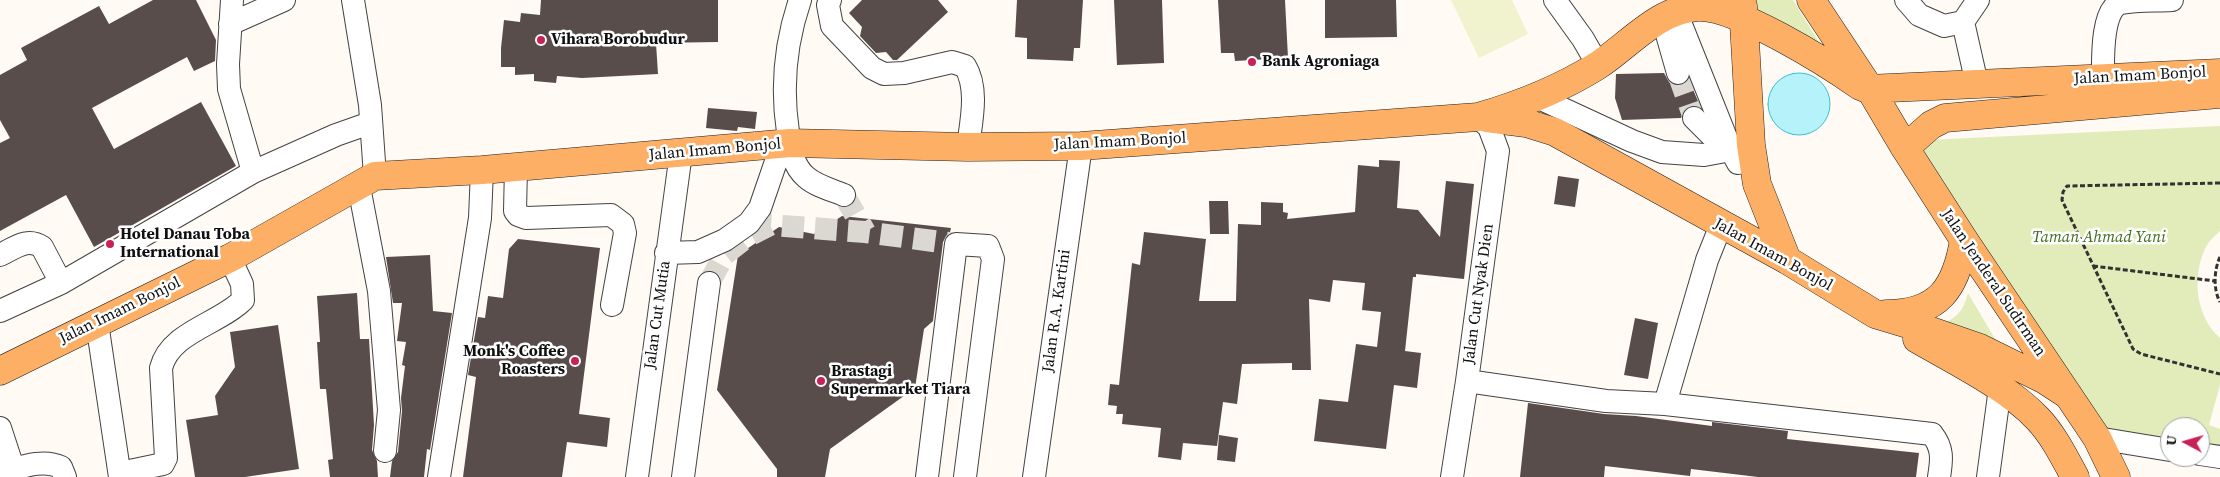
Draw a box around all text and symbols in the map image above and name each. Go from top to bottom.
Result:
place label: Vihara Borobudur [551,30,685,50]
marker: Vihara Borobudur [535,34,547,46]
place label: Bank Agroniaga [1262,52,1380,72]
marker: Bank Agroniaga [1246,56,1258,68]
street label: Jalan Imam Bonjol [2073,63,2207,89]
street label: Jalan Imam Bonjol [1053,129,1187,155]
street label: Jalan Imam Bonjol [648,135,782,165]
street label: Jalan Jenderal Sudirman [1936,206,2050,360]
street label: Jalan Imam Bonjol [1710,214,1836,296]
street label: Jalan Cut Nyak Dien [1460,222,1498,366]
place label: Hotel Danau Toba International [120,225,250,263]
park label: Taman Ahmad Yani [2032,228,2166,248]
marker: Hotel Danau Toba International [104,238,116,250]
street label: Jalan R.A. Kartini [1039,248,1075,374]
street label: Jalan Cut Mutia [641,259,675,371]
street label: Jalan Imam Bonjol [56,273,184,349]
place label: Monk's Coffee Roasters [463,342,565,380]
marker: Monk's Coffee Roasters [569,355,581,367]
place label: Brastagi Supermarket Tiara [831,362,970,400]
marker: Brastagi Supermarket Tiara [815,375,827,387]
north arrow [2160,417,2210,467]
text: U [2161,434,2182,447]

